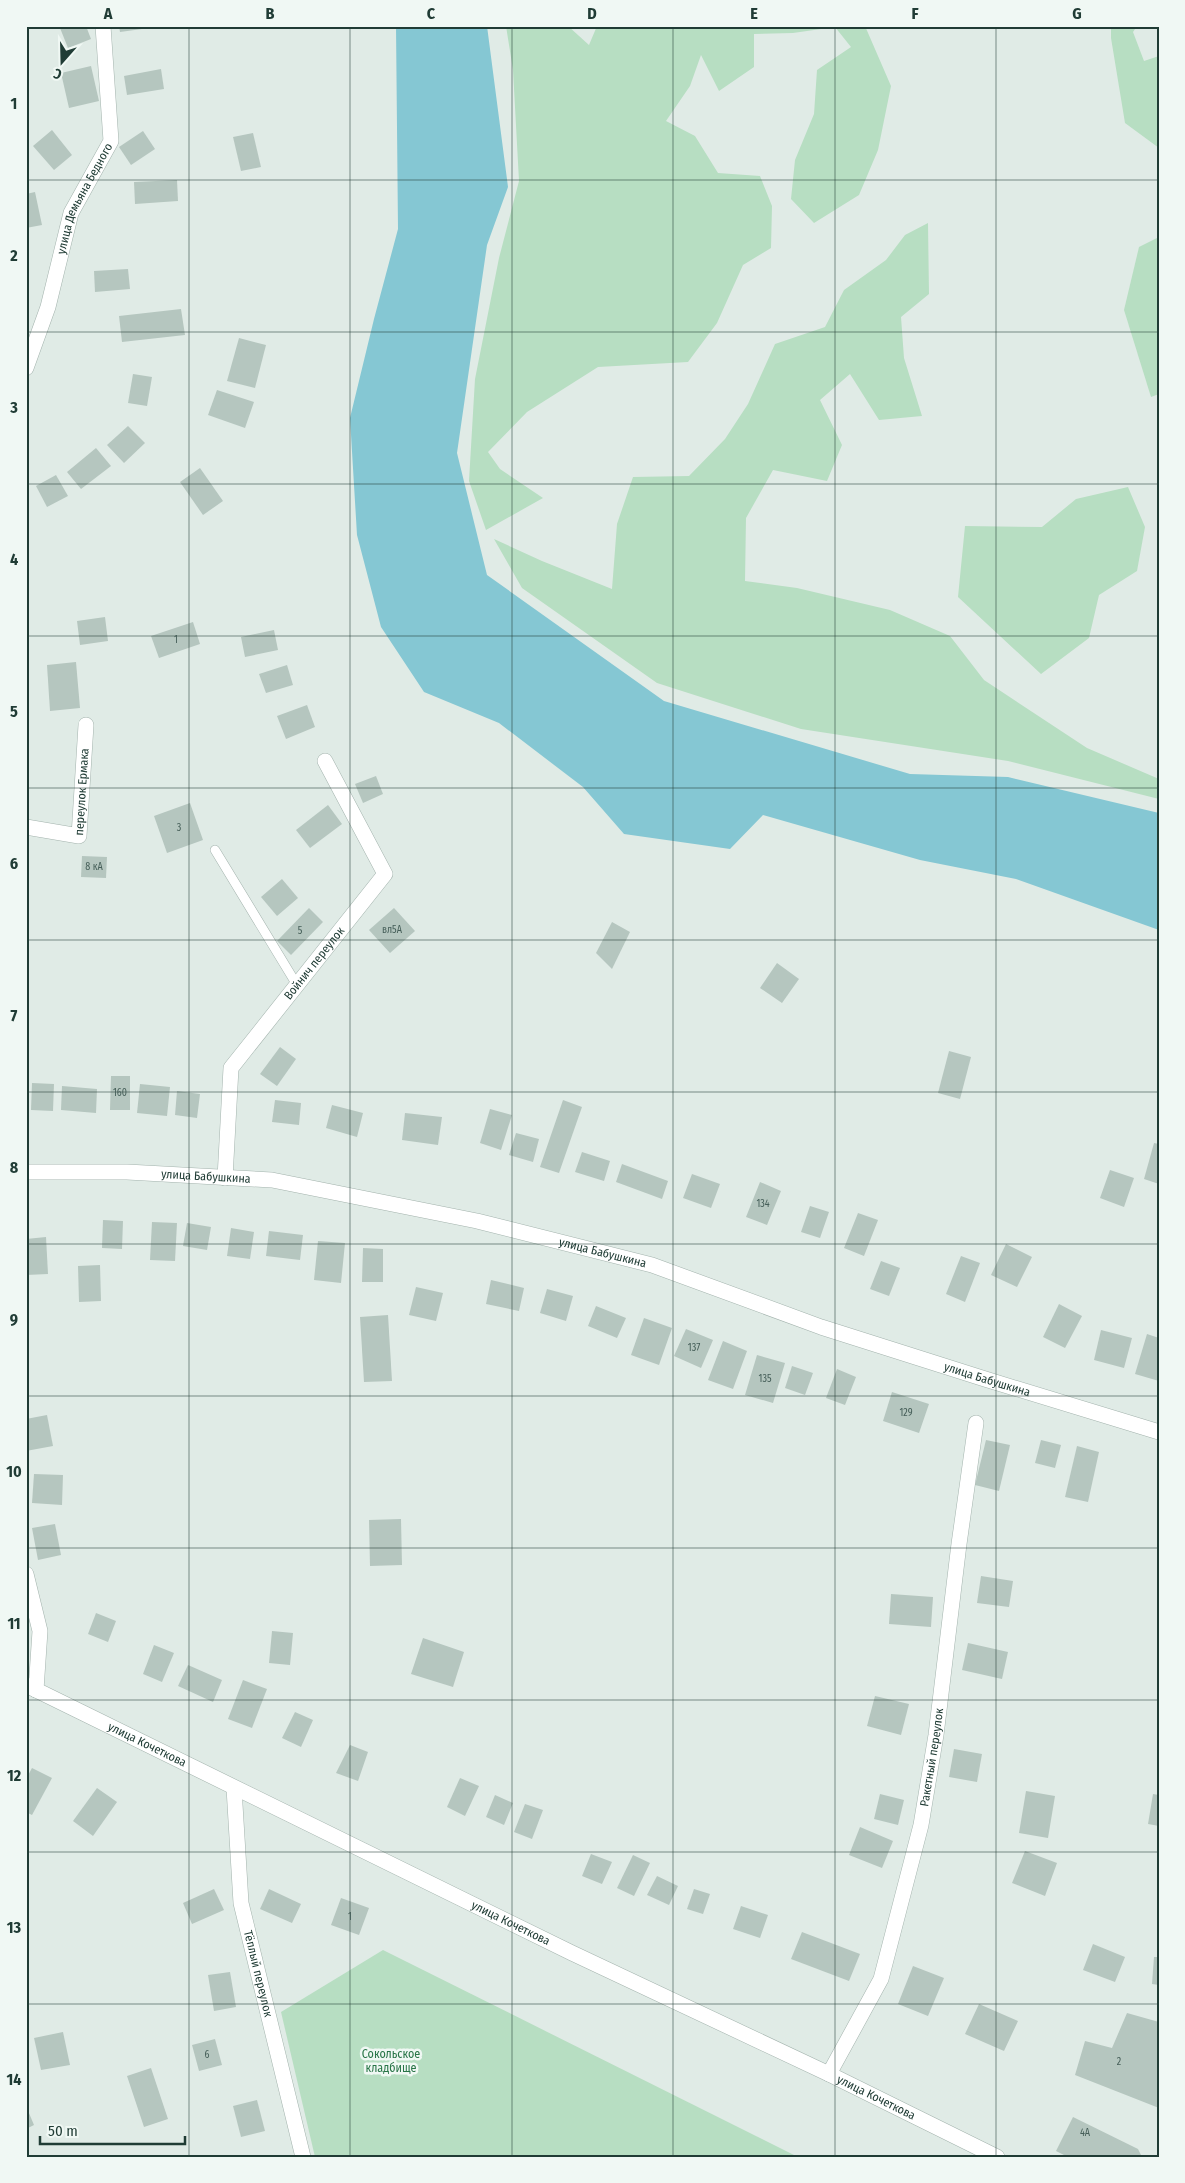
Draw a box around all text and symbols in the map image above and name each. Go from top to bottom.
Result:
text: A [103,4,113,23]
text: B [266,4,275,23]
text: C [427,4,436,23]
text: D [587,4,597,23]
text: E [750,4,758,23]
text: F [911,4,919,23]
text: G [1072,4,1082,23]
north arrow [38,38,88,88]
text: С [51,64,64,83]
text: 1 [11,94,17,113]
street label: улица Демьяна Бедного [54,141,115,256]
text: 2 [9,246,18,265]
text: 3 [9,398,18,417]
text: 4 [10,550,18,569]
house number: 1 [174,634,178,646]
text: 5 [10,702,18,721]
street label: переулок Ермака [72,748,92,836]
house number: 3 [177,822,182,834]
text: 6 [10,854,18,873]
house number: 8 кА [85,861,103,873]
street label: Войнич переулок [281,924,348,1002]
house number: вл5А [382,924,403,936]
house number: 5 [298,925,303,937]
text: 7 [11,1006,18,1025]
house number: 160 [113,1087,127,1099]
text: 8 [10,1158,19,1177]
street label: улица Бабушкина [161,1167,251,1186]
house number: 134 [756,1198,770,1210]
street label: улица Бабушкина [558,1235,648,1270]
text: 9 [10,1310,18,1329]
house number: 137 [688,1342,700,1354]
street label: улица Бабушкина [942,1359,1032,1399]
house number: 135 [759,1373,772,1385]
house number: 129 [899,1407,913,1419]
text: 10 [6,1462,22,1481]
text: 11 [7,1614,21,1633]
street label: Ракетный переулок [917,1707,946,1807]
street label: улица Кочеткова [106,1719,189,1770]
text: 12 [7,1766,22,1785]
street label: улица Кочеткова [469,1898,552,1948]
house number: 1 [348,1911,352,1923]
text: 13 [7,1918,22,1937]
street label: Тёплый переулок [241,1929,276,2019]
park label: Сокольское кладбище [362,2047,420,2075]
house number: 6 [205,2049,210,2061]
house number: 2 [1117,2056,1122,2068]
text: 14 [7,2070,22,2089]
street label: улица Кочеткова [835,2072,918,2123]
scale bar [40,2113,185,2145]
text: 50 m [48,2122,78,2140]
house number: 4А [1080,2127,1091,2139]

